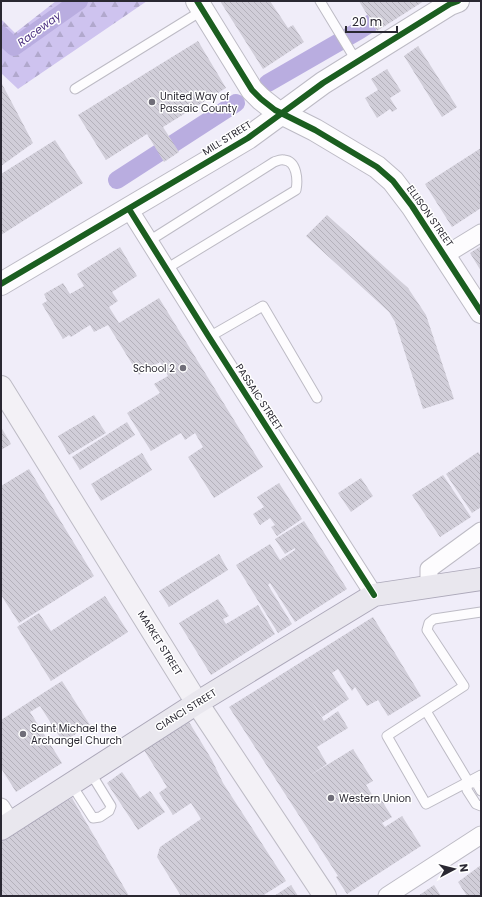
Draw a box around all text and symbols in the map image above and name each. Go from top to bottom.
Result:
water label: Raceway [14,7,65,50]
scale bar [346,8,397,34]
text: 20 m [352,13,382,30]
place label: United Way of Passaic County [160,89,238,116]
marker: United Way of Passaic County [147,97,157,107]
street label: MILL STREET [200,117,255,159]
street label: ELLISON STREET [403,182,457,251]
place label: School 2 [133,361,175,376]
street label: PASSAIC STREET [232,361,287,434]
marker: School 2 [178,363,188,373]
street label: MARKET STREET [134,608,186,679]
street label: CIANCI STREET [152,685,220,735]
place label: Saint Michael the Archangel Church [31,721,122,748]
marker: Saint Michael the Archangel Church [18,729,28,739]
place label: Western Union [339,791,411,806]
marker: Western Union [326,793,336,803]
north arrow [434,849,474,889]
text: N [455,863,472,873]

